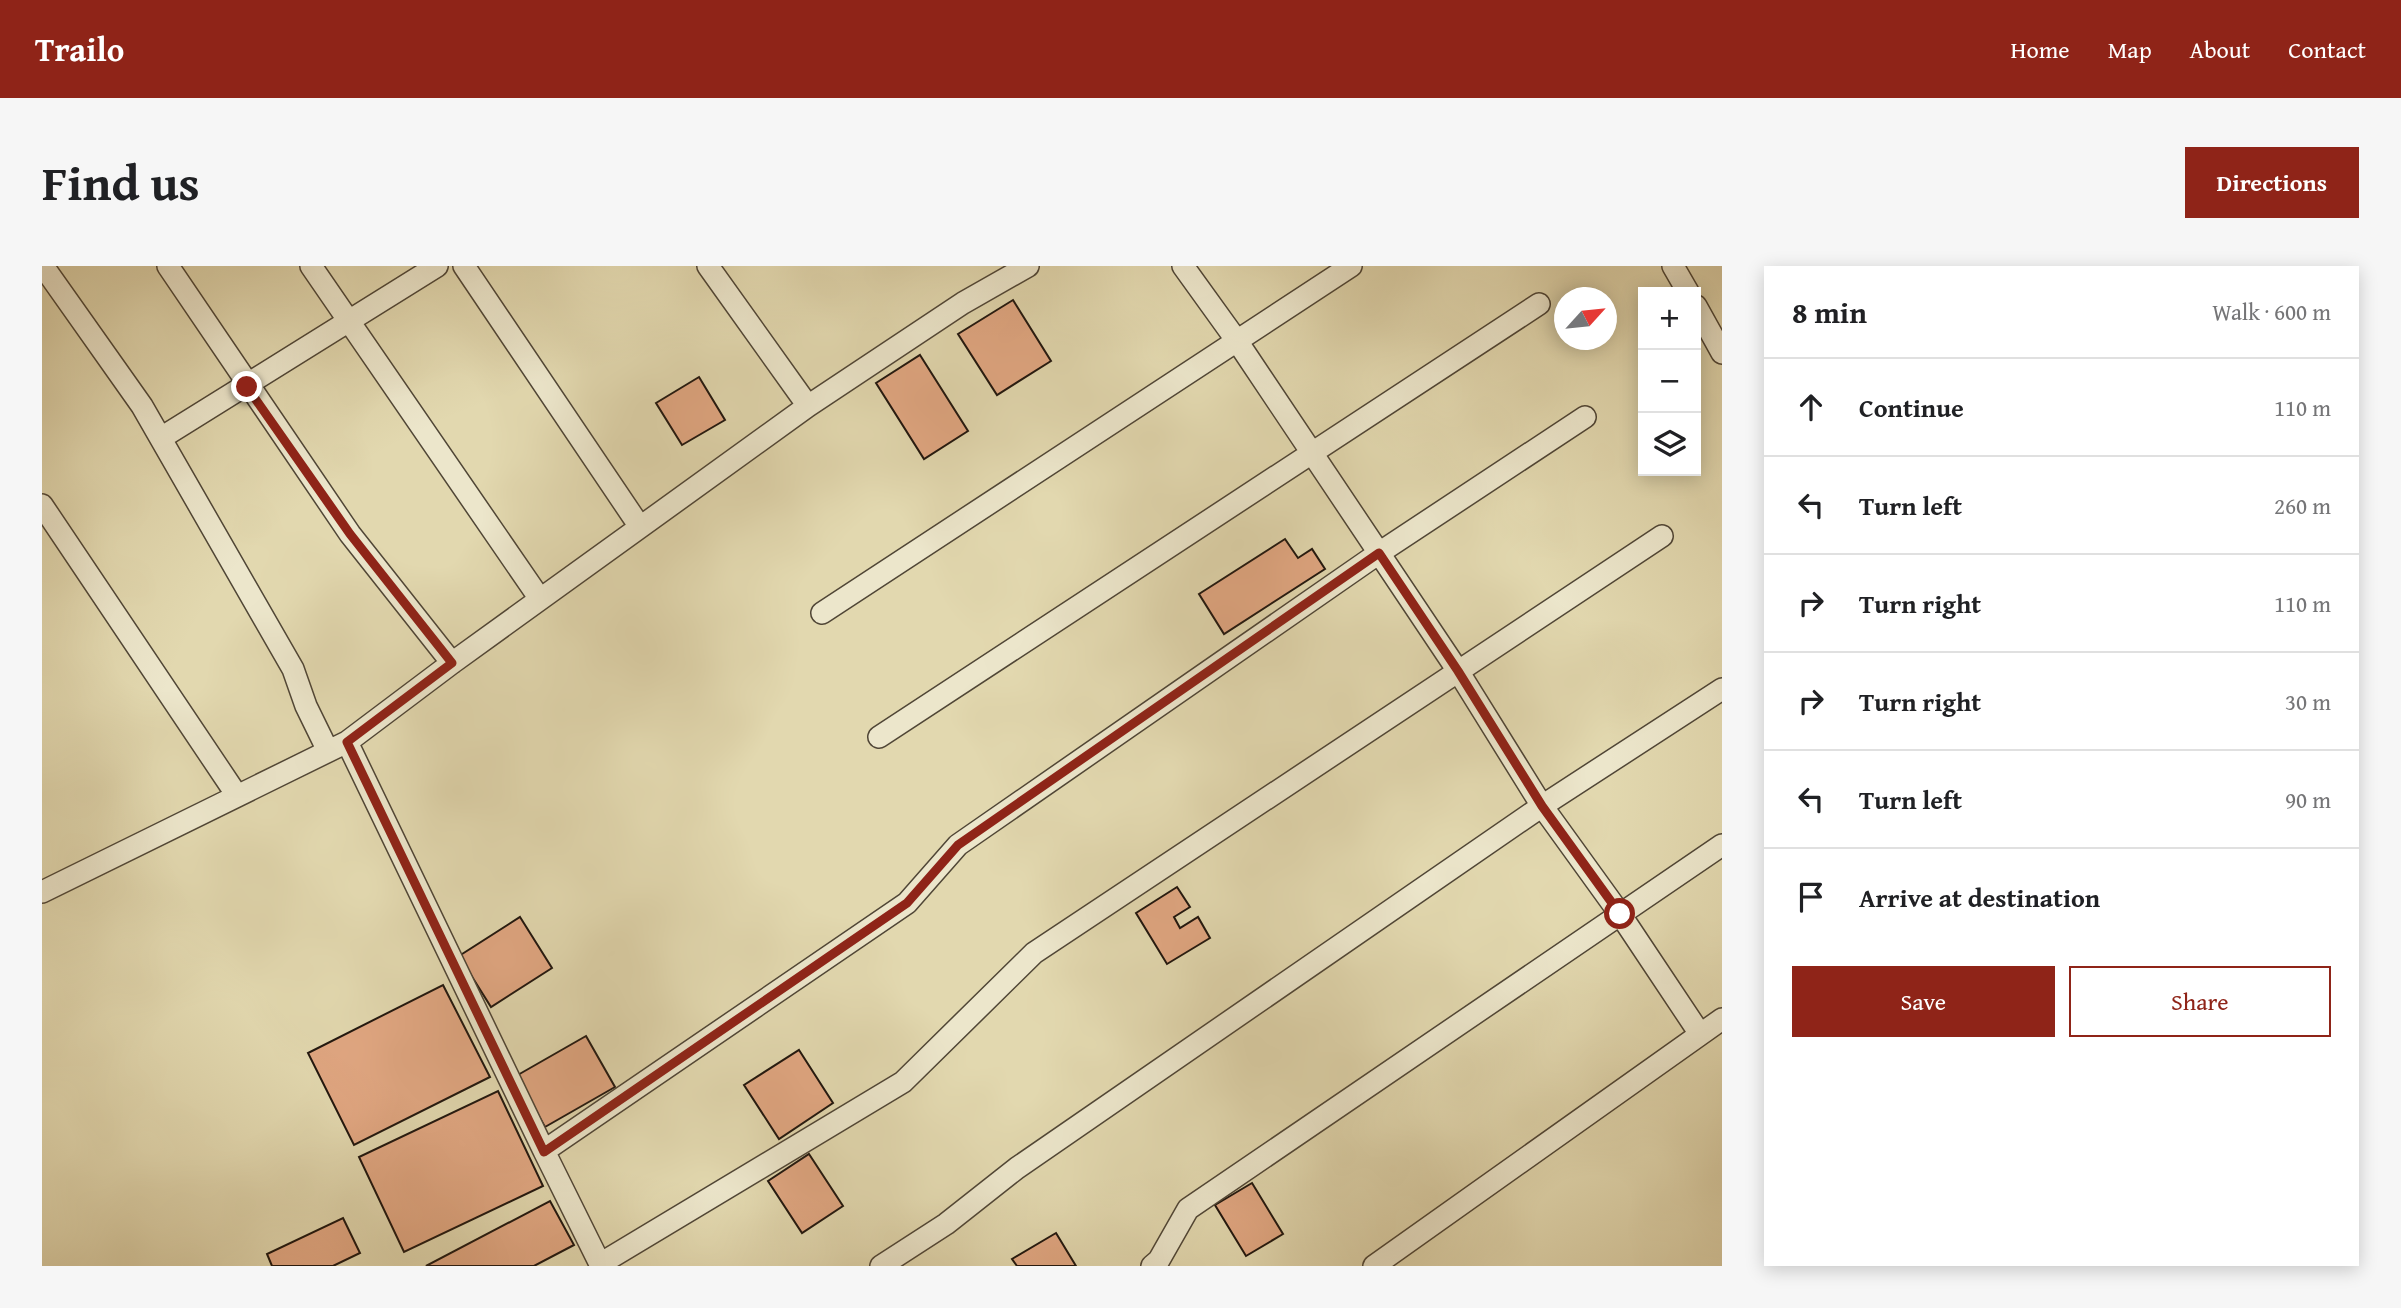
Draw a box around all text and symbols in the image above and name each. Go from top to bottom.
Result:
text: Trailo [35,25,124,73]
text: Home [2011,32,2070,67]
text: Map [2108,32,2152,67]
text: About [2190,32,2250,67]
text: Contact [2288,32,2366,67]
text: Find us [42,146,200,218]
button: Directions [2185,147,2359,218]
north arrow [1554,287,1617,350]
map controls [1638,287,1701,476]
button: + [1638,287,1701,350]
text: 8 min [1792,290,1867,334]
text: Walk · 600 m [2212,295,2331,328]
button: − [1638,350,1701,413]
route end [231,371,262,402]
icon: ahead [1792,388,1830,426]
text: Continue [1859,388,1964,427]
text: 110 m [2274,391,2331,424]
button: layers [1638,413,1701,476]
icon: left [1792,486,1830,524]
text: Turn left [1859,486,1962,525]
text: 260 m [2274,489,2331,522]
icon: right [1792,584,1830,622]
text: Turn right [1859,584,1981,623]
text: 110 m [2274,587,2331,620]
icon: right [1792,682,1830,720]
text: Turn right [1859,682,1981,721]
text: 30 m [2285,685,2331,718]
icon: left [1792,780,1830,818]
text: Turn left [1859,780,1962,819]
text: 90 m [2285,783,2331,816]
icon: arrive [1792,878,1830,916]
text: Arrive at destination [1859,878,2100,917]
route start [1604,898,1635,929]
button: Save [1792,966,2055,1037]
button: Share [2069,966,2331,1037]

